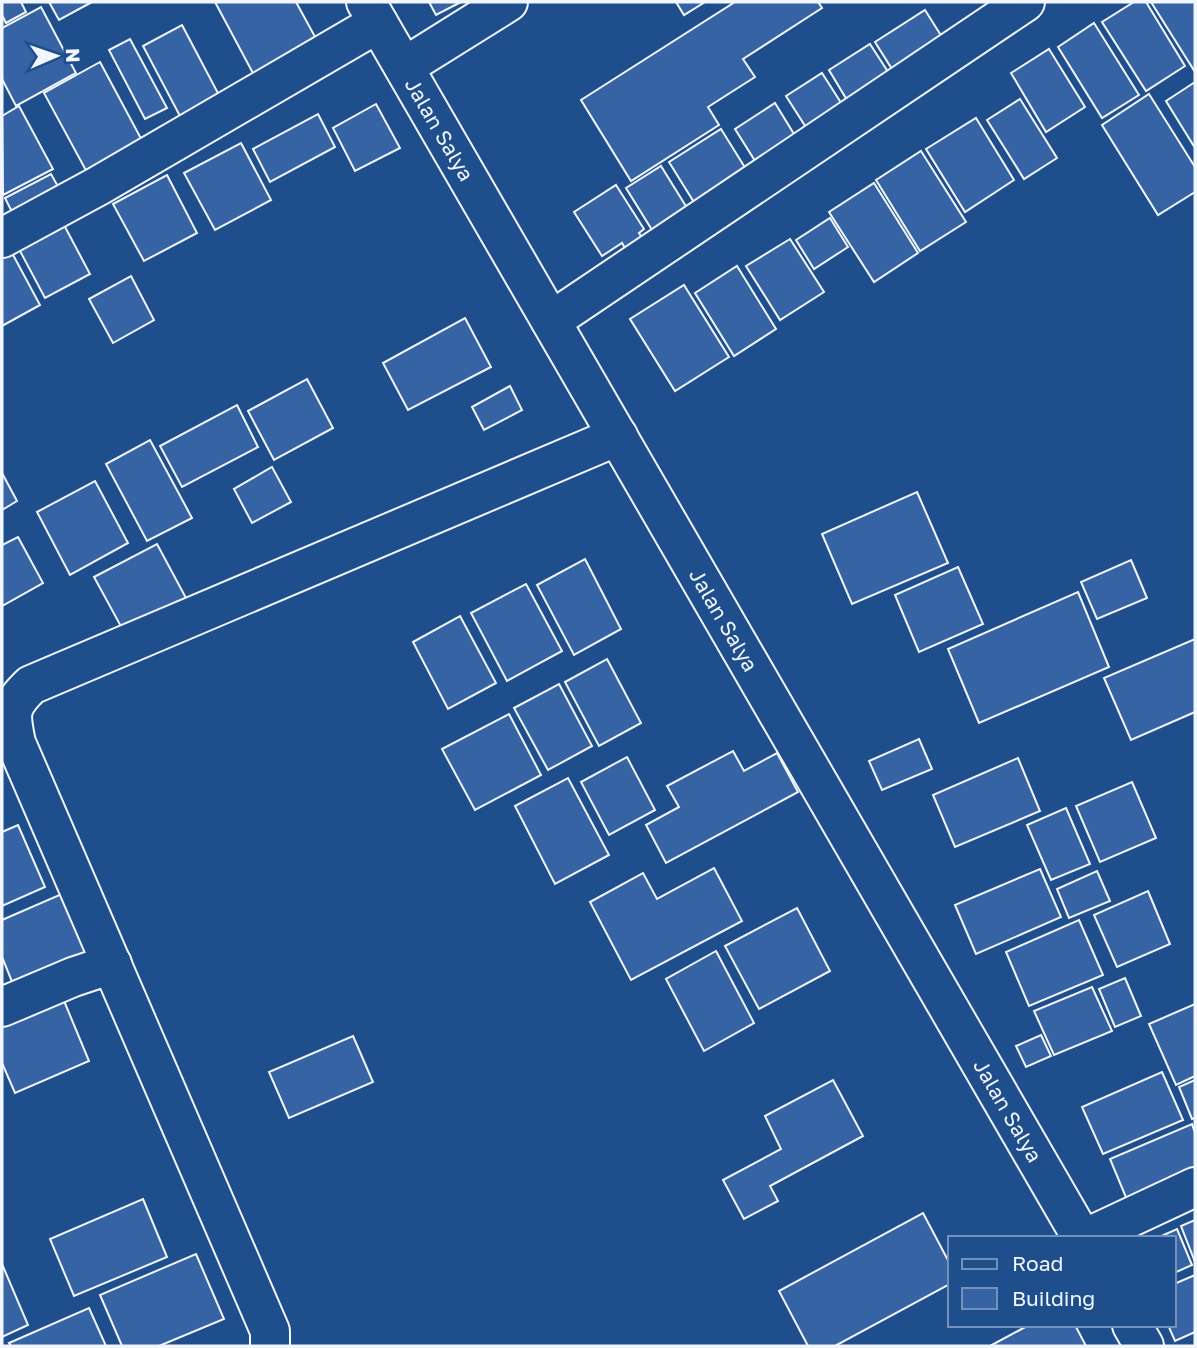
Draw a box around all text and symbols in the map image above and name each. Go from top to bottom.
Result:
north arrow [21,21,91,91]
text: N [62,48,85,63]
street label: Jalan Salya [400,73,480,185]
street label: Jalan Salya [684,564,764,676]
street label: Jalan Salya [968,1054,1048,1167]
legend [948,1236,1176,1327]
text: Road [1012,1250,1063,1276]
text: Building [1012,1285,1095,1311]

